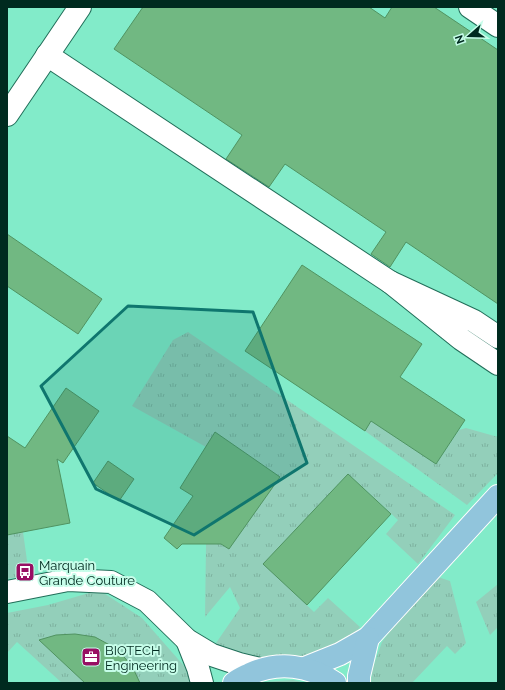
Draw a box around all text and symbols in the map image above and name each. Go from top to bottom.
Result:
north arrow [449,16,489,56]
text: N [453,33,468,45]
place label: Marquain Grande Couture [39,558,135,588]
bus stop icon: Marquain Grande Couture [14,561,36,583]
place label: BIOTECH Engineering [105,643,177,673]
office icon: BIOTECH Engineering [80,646,102,668]

